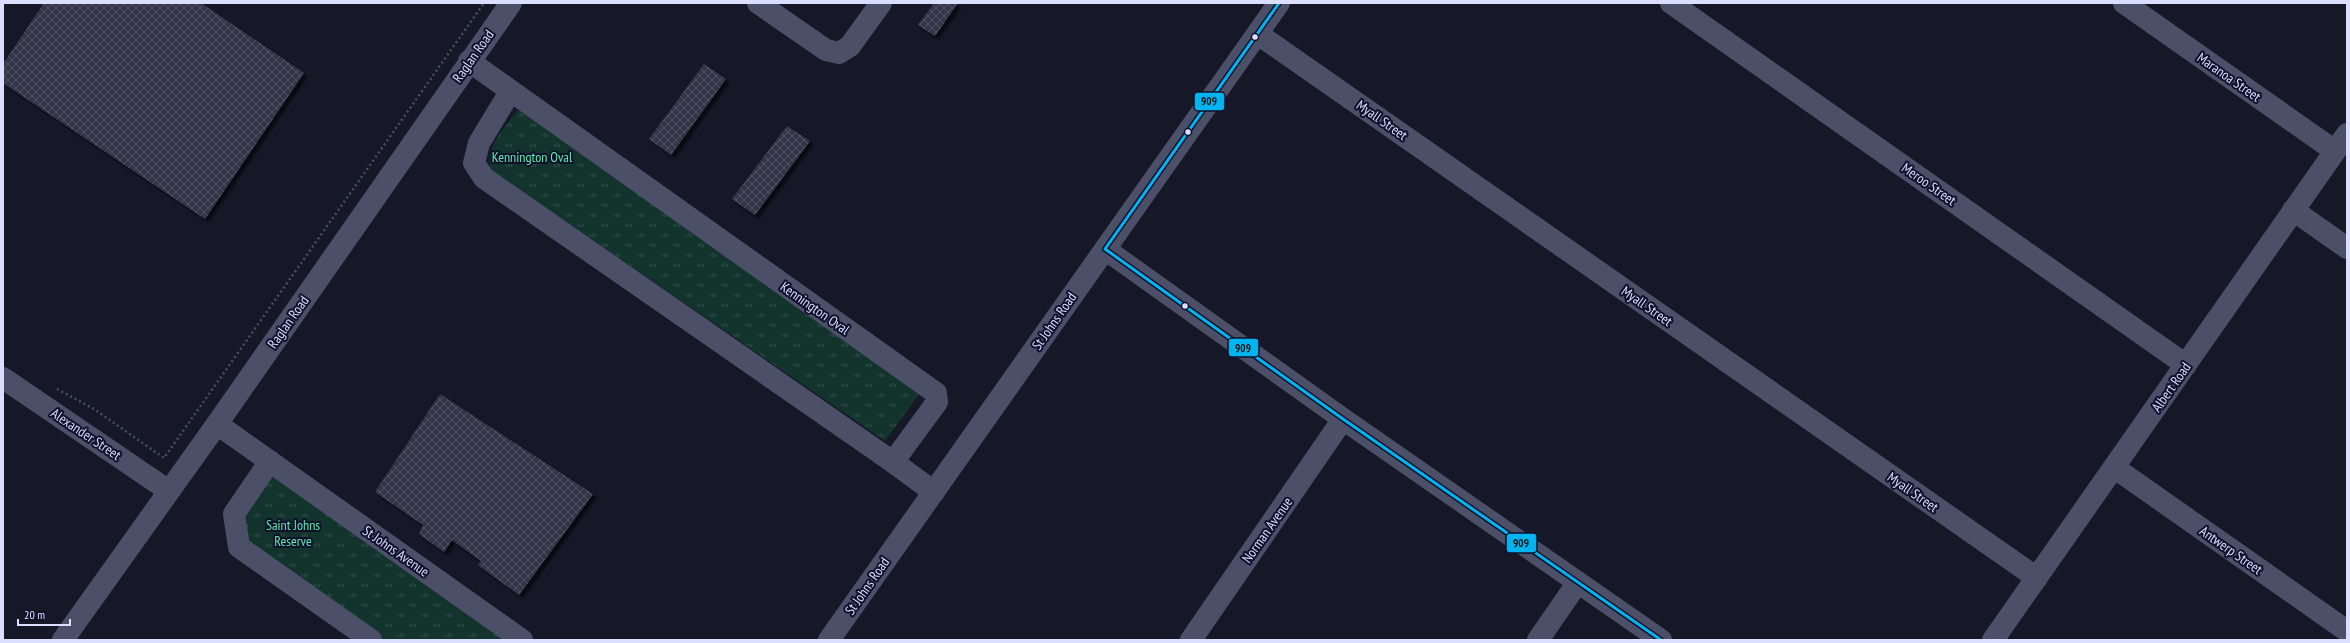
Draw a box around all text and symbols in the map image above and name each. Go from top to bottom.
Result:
street label: Raglan Road [448,26,498,86]
unlabelled marker [1250,32,1260,42]
street label: Maranoa Street [2194,48,2264,106]
line badge: 909 [1194,92,1225,111]
text: 909 [1201,94,1217,108]
street label: Myall Street [1353,96,1411,144]
unlabelled marker [1183,127,1193,137]
park label: Kennington Oval [492,148,573,166]
street label: Meroo Street [1898,159,1960,209]
street label: Kennington Oval [777,278,854,339]
street label: Myall Street [1618,282,1676,330]
street label: St Johns Road [1028,289,1080,353]
street label: Raglan Road [263,292,313,352]
unlabelled marker [1180,301,1190,311]
line badge: 909 [1228,338,1259,357]
text: 909 [1235,341,1251,355]
street label: Albert Road [2147,359,2195,415]
street label: Alexander Street [48,404,125,464]
street label: Myall Street [1884,468,1942,516]
street label: Norman Avenue [1238,493,1296,566]
park label: Saint Johns Reserve [266,516,320,550]
street label: St Johns Avenue [359,521,433,581]
street label: Antwerp Street [2196,522,2266,578]
line badge: 909 [1506,533,1537,553]
text: 909 [1513,536,1529,550]
street label: St Johns Road [841,554,893,618]
scale bar [18,601,70,627]
text: 20 m [24,607,45,622]

